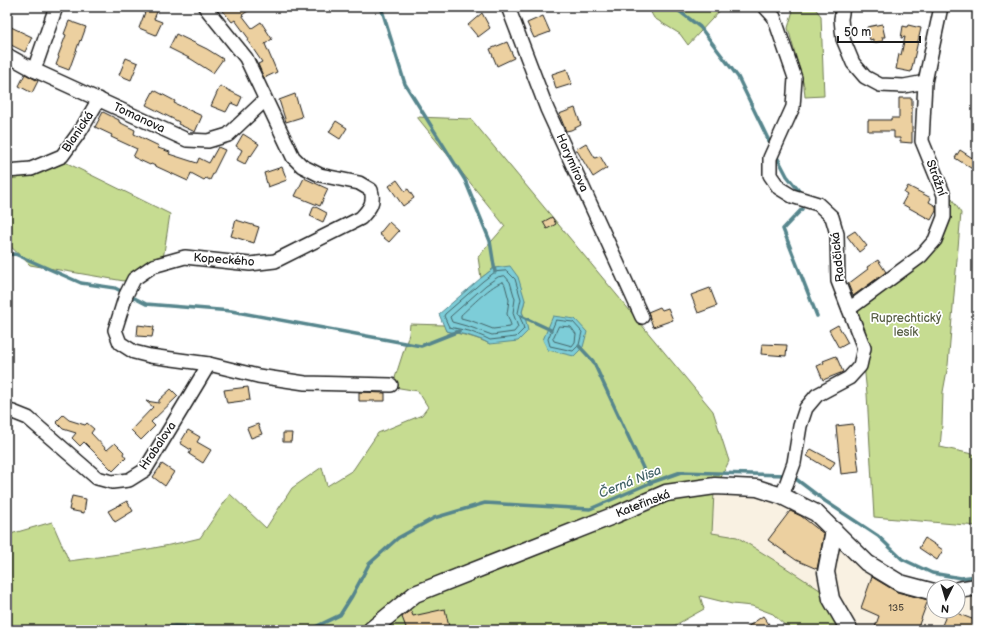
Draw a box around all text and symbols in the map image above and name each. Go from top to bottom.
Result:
scale bar [838,18,920,44]
text: 50 m [844,25,871,40]
street label: Tomanova [111,99,167,137]
street label: Blanická [59,109,97,155]
street label: Horymírova [553,132,592,195]
street label: Strážní [923,158,950,198]
street label: Radčická [828,231,848,283]
street label: Kopeckého [193,250,255,270]
park label: Ruprechtický lesík [871,311,942,340]
street label: Hrabalova [136,419,180,473]
water label: Černá Nisa [596,462,664,502]
street label: Kateřinská [614,487,672,521]
north arrow [926,579,966,619]
house number: 135 [888,602,904,614]
text: N [940,602,950,615]

